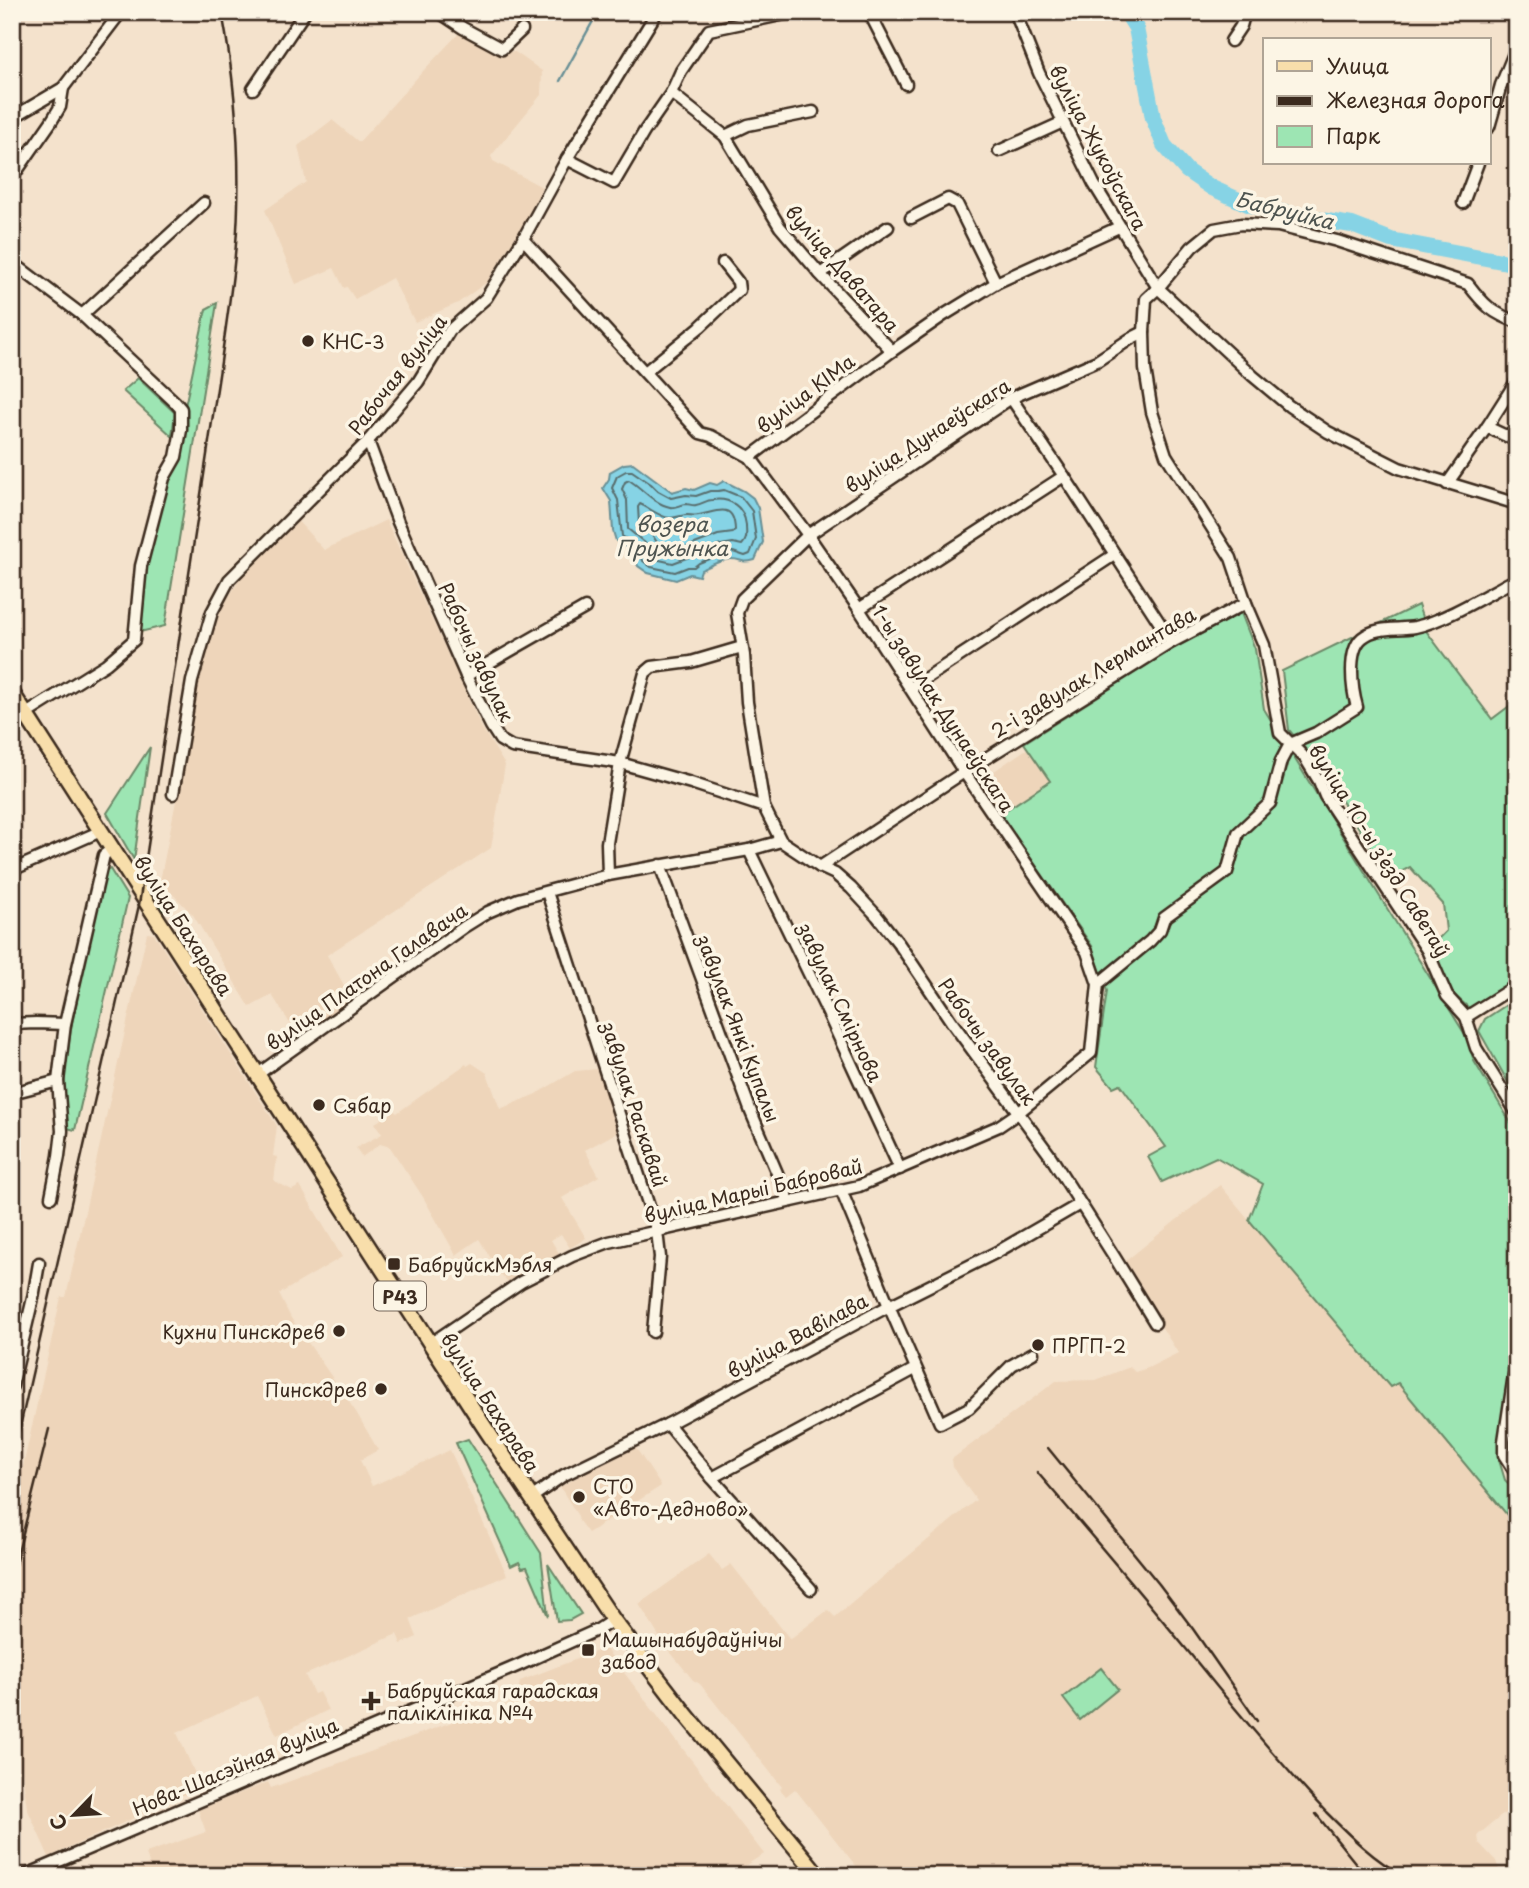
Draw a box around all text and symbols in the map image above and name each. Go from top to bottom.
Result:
legend [1263,38,1490,164]
text: Улица [1326,49,1389,81]
street label: вуліца Жукоўскага [1043,59,1155,235]
text: Железная дорога [1326,83,1504,115]
text: Парк [1326,119,1381,151]
water label: Бабруйка [1233,181,1338,237]
street label: вуліца Даватара [780,198,906,338]
street label: Рабочая вуліца [341,308,453,440]
place label: КНС-3 [322,327,385,355]
marker: КНС-3 [300,333,316,349]
street label: вуліца КІМа [750,347,860,439]
street label: вуліца Дунаеўскага [839,371,1015,499]
water label: возера Пружынка [616,507,729,563]
street label: Рабочы завулак [432,578,522,727]
street label: 1-ы завулак Дунаеўскага [866,599,1022,817]
street label: 2-і завулак Лермантава [986,600,1201,744]
street label: вуліца 10-ы зʼезд Саветаў [1303,738,1457,962]
street label: вуліца Бахарава [128,849,240,1001]
street label: вуліца Платона Галавача [260,896,472,1056]
street label: завулак Смірнова [791,917,890,1086]
street label: завулак Янкі Купалы [690,929,788,1126]
street label: Рабочы завулак [932,972,1044,1111]
street label: завулак Раскавай [595,1017,675,1190]
place label: Сябар [333,1091,391,1119]
marker: Сябар [311,1097,327,1113]
street label: вуліца Марыі Бабровай [641,1151,865,1229]
place label: БабруйскМэбля [408,1250,552,1278]
marker: БабруйскМэбля [386,1256,402,1272]
road number: Р43 [374,1282,426,1310]
street label: вуліца Вавілава [722,1286,872,1384]
place label: Кухни Пинскдрев [163,1317,325,1345]
marker: Кухни Пинскдрев [331,1323,347,1339]
street label: вуліца Бахарава [435,1326,547,1478]
place label: ПРГП-2 [1052,1331,1126,1359]
marker: ПРГП-2 [1030,1337,1046,1353]
place label: Пинскдрев [265,1375,367,1403]
marker: Пинскдрев [373,1381,389,1397]
place label: СТО «Авто-Дедново» [593,1472,748,1522]
marker: СТО «Авто-Дедново» [571,1489,587,1505]
place label: Машынабудаўнічы завод [601,1625,782,1675]
marker: Машынабудаўнічы завод [580,1642,596,1658]
place label: Бабруйская гарадская паліклініка №4 [387,1676,599,1726]
marker: Бабруйская гарадская паліклініка №4 [361,1691,381,1711]
street label: Нова-Шасэйная вуліца [128,1710,343,1822]
north arrow [38,1780,108,1850]
text: С [42,1810,73,1835]

